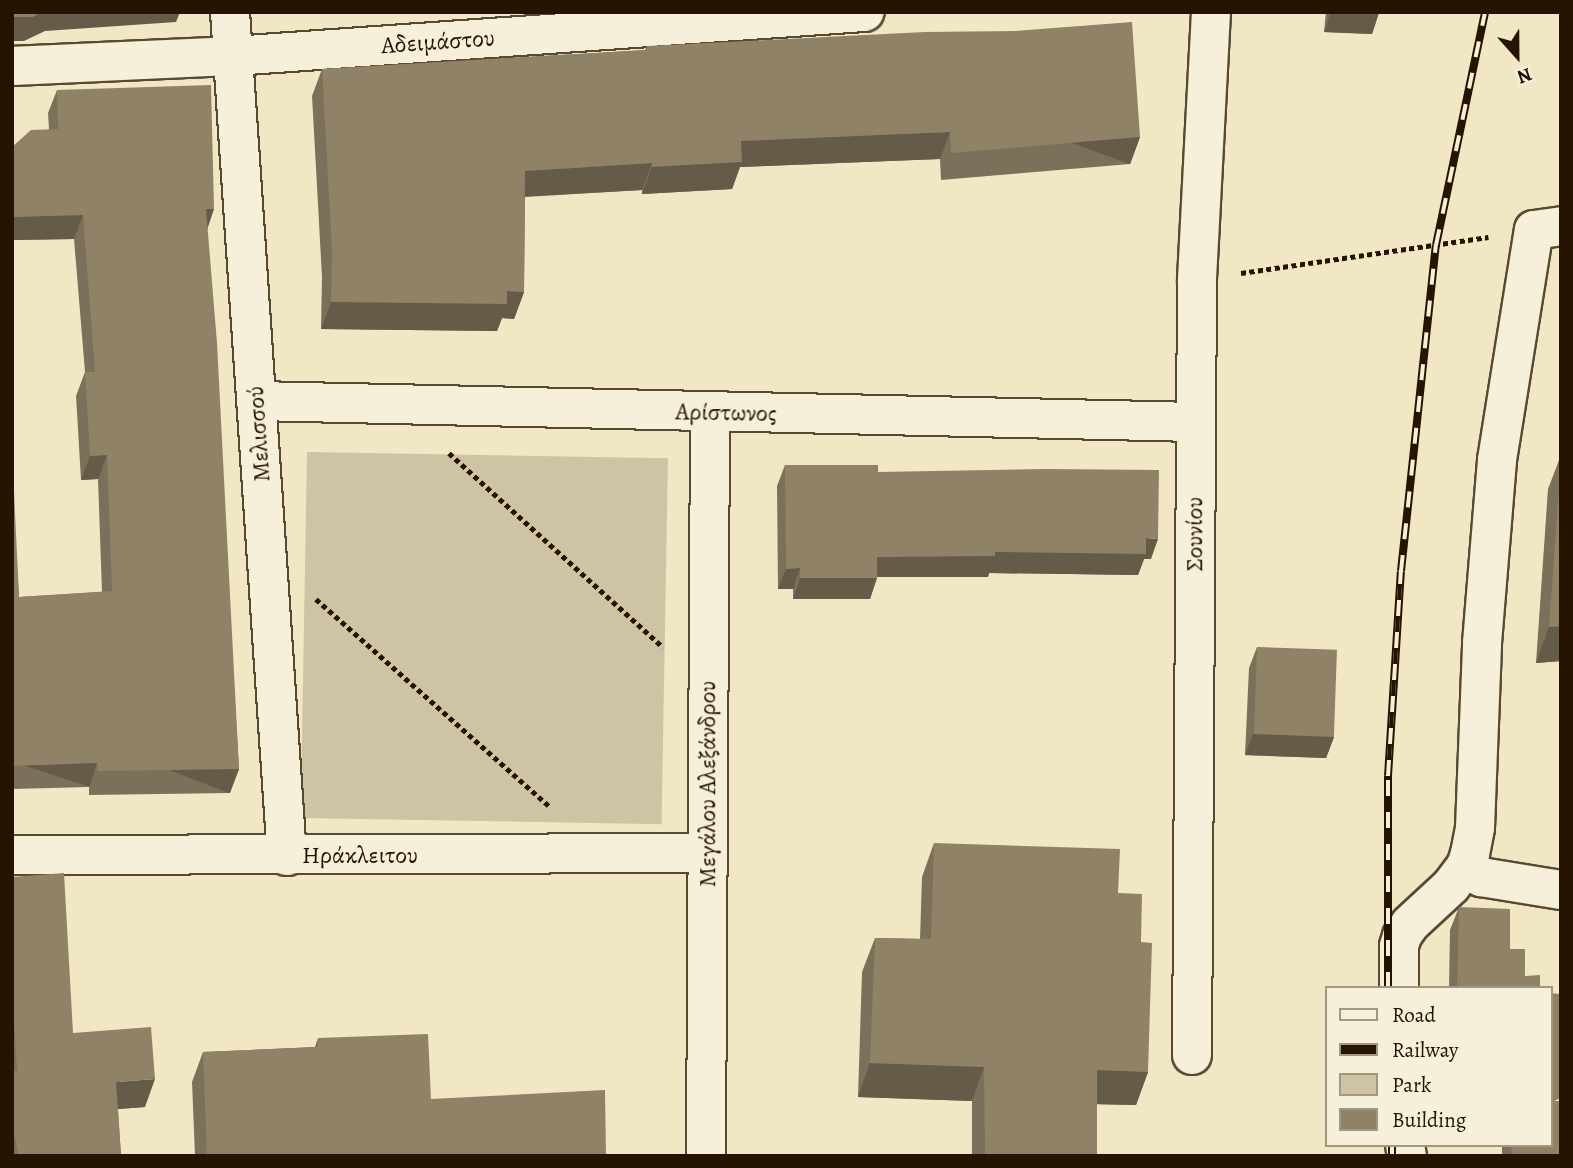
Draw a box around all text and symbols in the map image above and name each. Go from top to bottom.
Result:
north arrow [1482,21,1552,91]
street label: Αδειμάστου [380,24,496,60]
text: N [1513,61,1536,90]
street label: Μελισσού [241,385,277,483]
street label: Αρίστωνος [675,398,777,428]
street label: Σουνίου [1181,497,1209,571]
street label: Μεγάλου Αλεξάνδρου [694,681,722,887]
street label: Ηράκλειτου [302,842,418,870]
legend [1324,986,1552,1147]
text: Road [1392,1001,1436,1029]
text: Railway [1392,1036,1458,1064]
text: Park [1392,1071,1431,1099]
text: Building [1392,1106,1466,1134]

